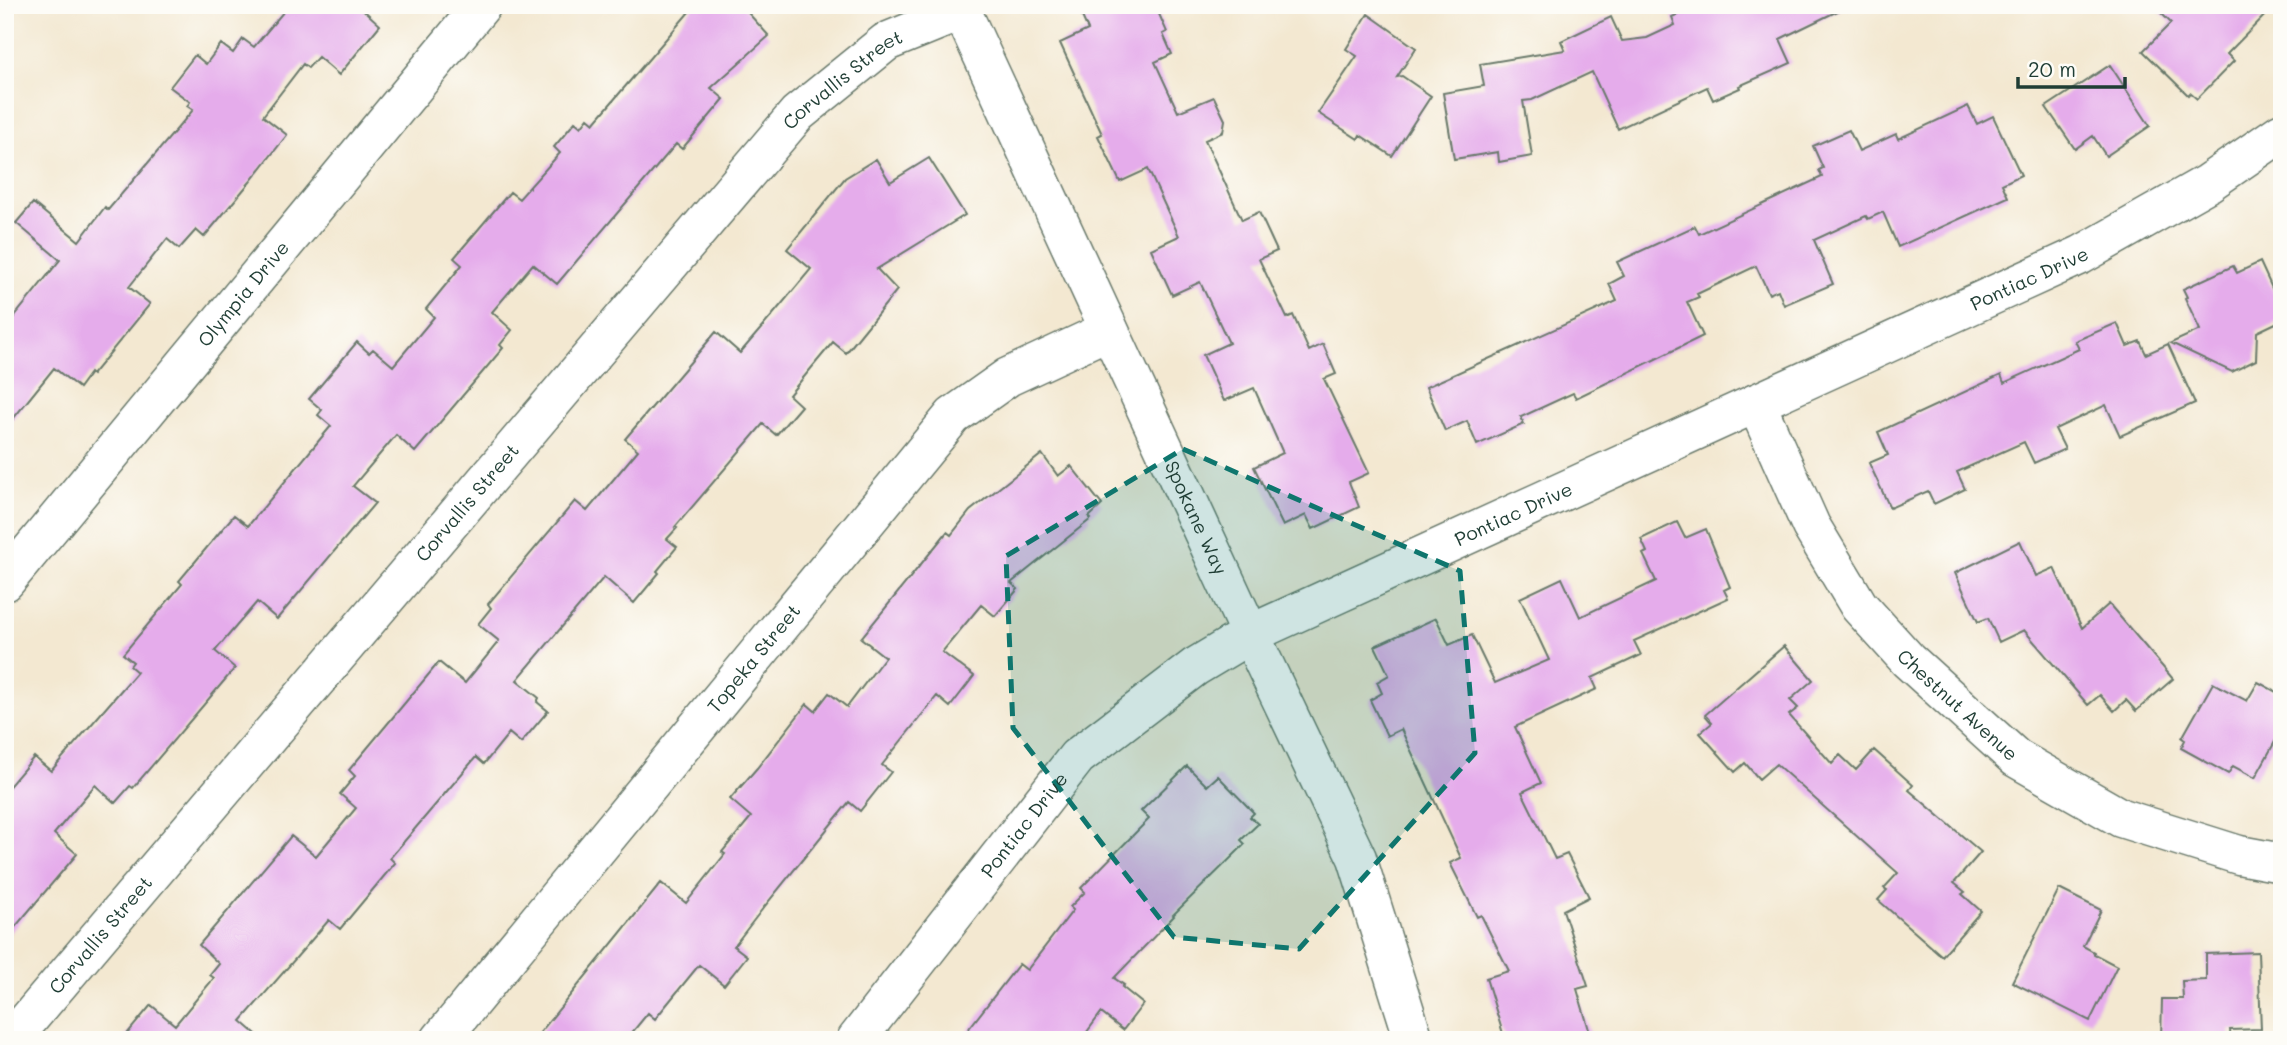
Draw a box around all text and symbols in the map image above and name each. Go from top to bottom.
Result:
street label: Corvallis Street [776,24,906,134]
scale bar [2018,46,2124,90]
text: 20 m [2028,55,2076,82]
street label: Olympia Drive [192,235,294,352]
street label: Pontiac Drive [1966,240,2093,316]
street label: Corvallis Street [410,438,524,567]
street label: Spokane Way [1160,457,1234,578]
street label: Pontiac Drive [1450,476,1576,551]
street label: Topeka Street [701,598,806,718]
street label: Chestnut Avenue [1892,644,2024,766]
street label: Pontiac Drive [975,767,1073,882]
street label: Corvallis Street [43,870,157,999]

